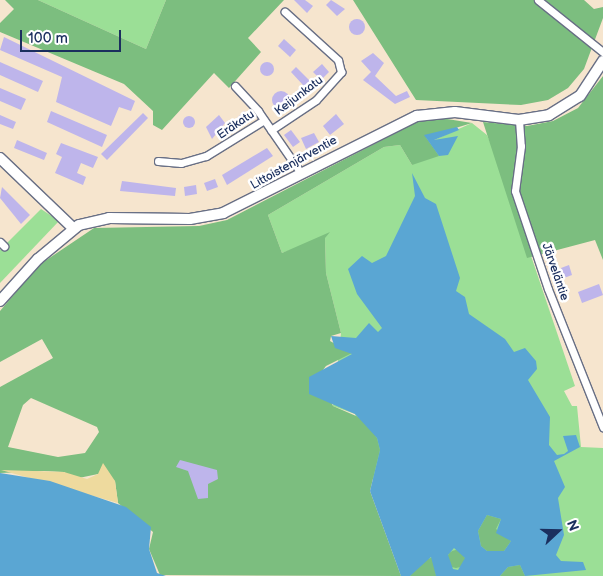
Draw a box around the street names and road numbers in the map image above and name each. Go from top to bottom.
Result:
street label: Keijunkatu [272,73,326,119]
street label: Eräkatu [215,107,257,143]
street label: Littoistenjärventie [248,133,340,193]
street label: Järveläntie [538,241,572,303]

